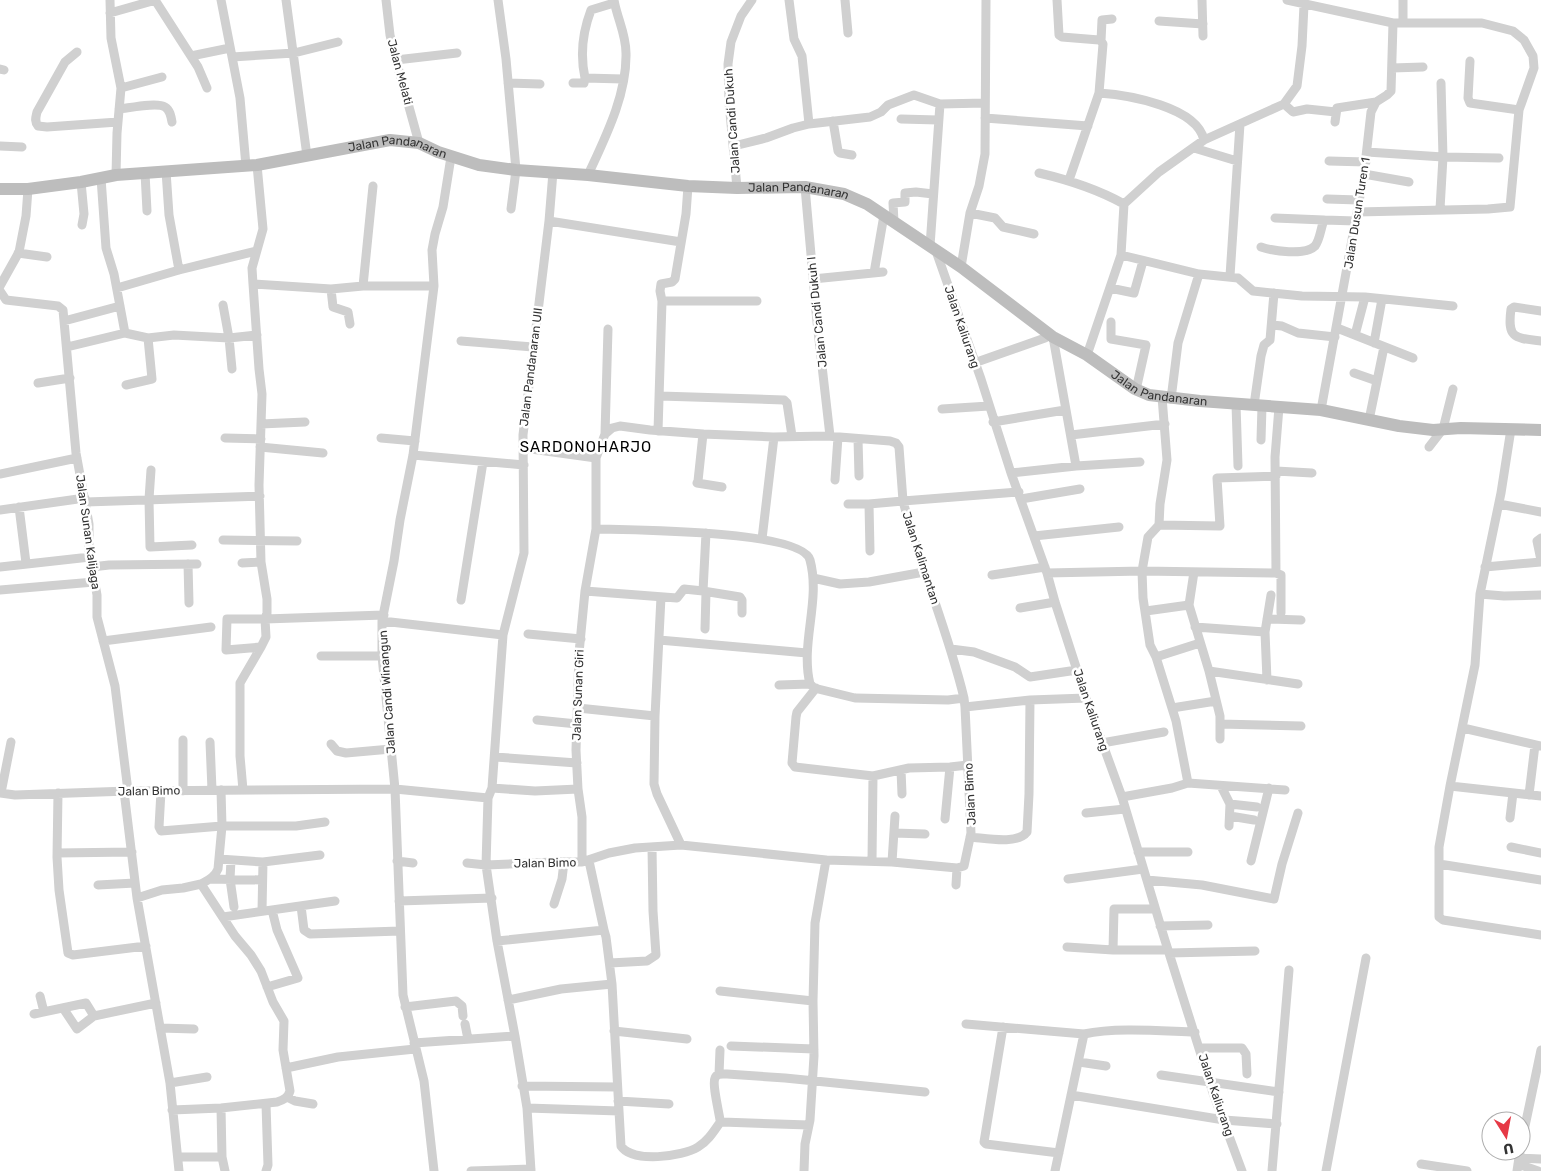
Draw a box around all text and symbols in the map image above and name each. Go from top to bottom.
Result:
street label: Jalan Melati [385,38,415,106]
street label: Jalan Candi Dukuh [721,68,743,174]
street label: Jalan Pandanaran [347,133,448,161]
street label: Jalan Dusun Turen 1 [1341,156,1373,270]
street label: Jalan Pandanaran [748,180,851,202]
street label: Jalan Candi Dukuh I [804,256,830,368]
street label: Jalan Kaliurang [941,284,983,370]
street label: Jalan Pandanaran UII [517,307,545,427]
street label: Jalan Pandanaran [1108,367,1208,409]
district label: SARDONOHARJO [520,438,652,456]
street label: Jalan Sunan Kalijaga [73,474,103,590]
street label: Jalan Kalimantan [899,510,943,606]
street label: Jalan Candi Winangun [376,630,398,754]
street label: Jalan Sunan Giri [569,649,587,741]
street label: Jalan Kaliurang [1070,667,1112,753]
street label: Jalan Bimo [961,762,979,826]
street label: Jalan Bimo [118,783,180,799]
street label: Jalan Bimo [514,855,576,871]
street label: Jalan Kaliurang [1195,1052,1237,1138]
north arrow [1481,1111,1531,1161]
text: U [1502,1139,1515,1158]

